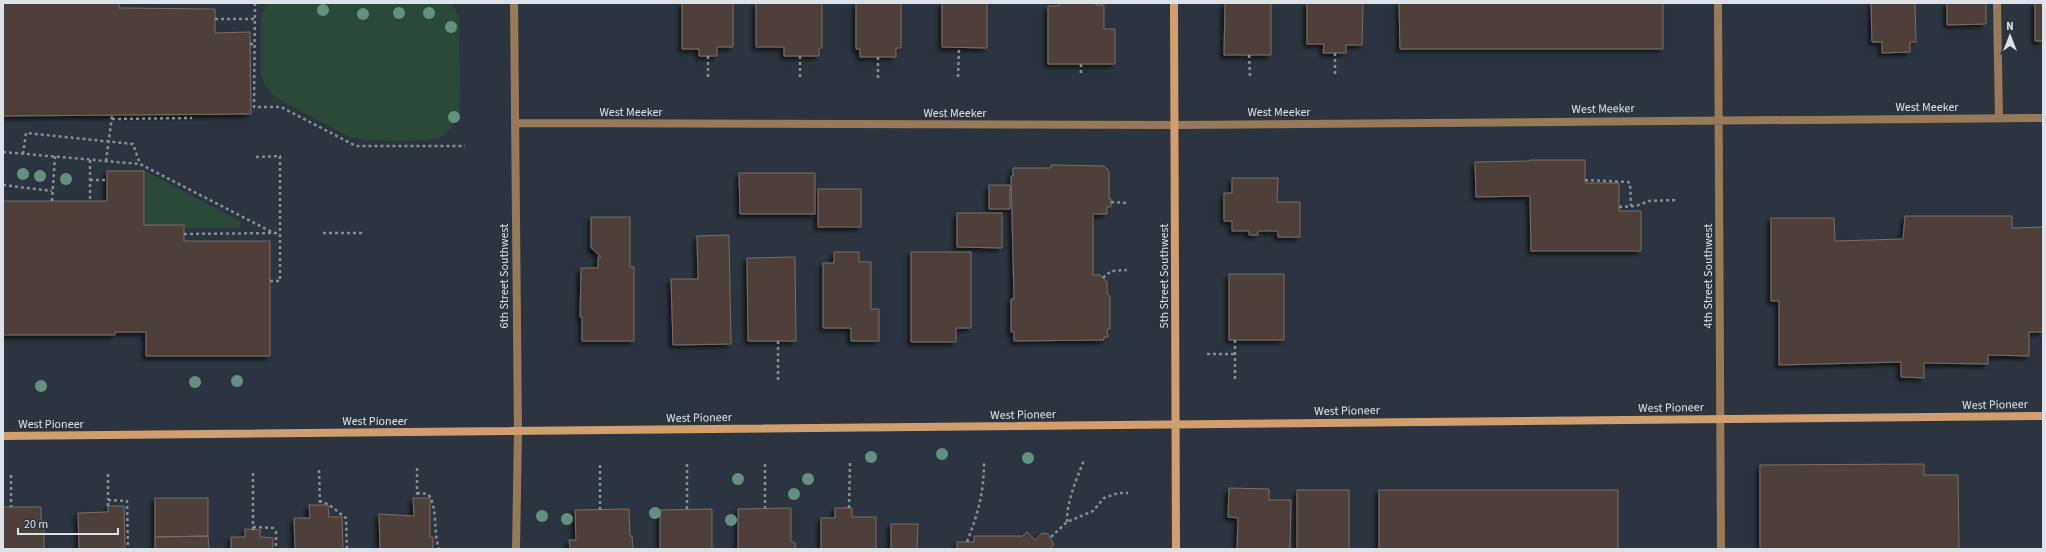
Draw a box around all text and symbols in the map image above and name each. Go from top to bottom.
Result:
north arrow [1990,16,2030,56]
text: N [2006,19,2014,34]
street label: West Meeker [1895,99,1959,116]
street label: West Meeker [1571,100,1636,118]
street label: West Meeker [599,104,663,121]
street label: West Meeker [1247,104,1311,121]
street label: West Meeker [923,105,987,122]
street label: 6th Street Southwest [496,224,513,328]
street label: 5th Street Southwest [1156,224,1173,328]
street label: 4th Street Southwest [1700,224,1717,328]
street label: West Pioneer [1962,396,2029,414]
street label: West Pioneer [1638,399,1705,417]
street label: West Pioneer [1314,402,1381,420]
street label: West Pioneer [990,406,1057,424]
street label: West Pioneer [666,409,733,427]
street label: West Pioneer [342,413,409,430]
street label: West Pioneer [18,416,85,433]
scale bar [18,510,118,536]
text: 20 m [24,516,48,533]

